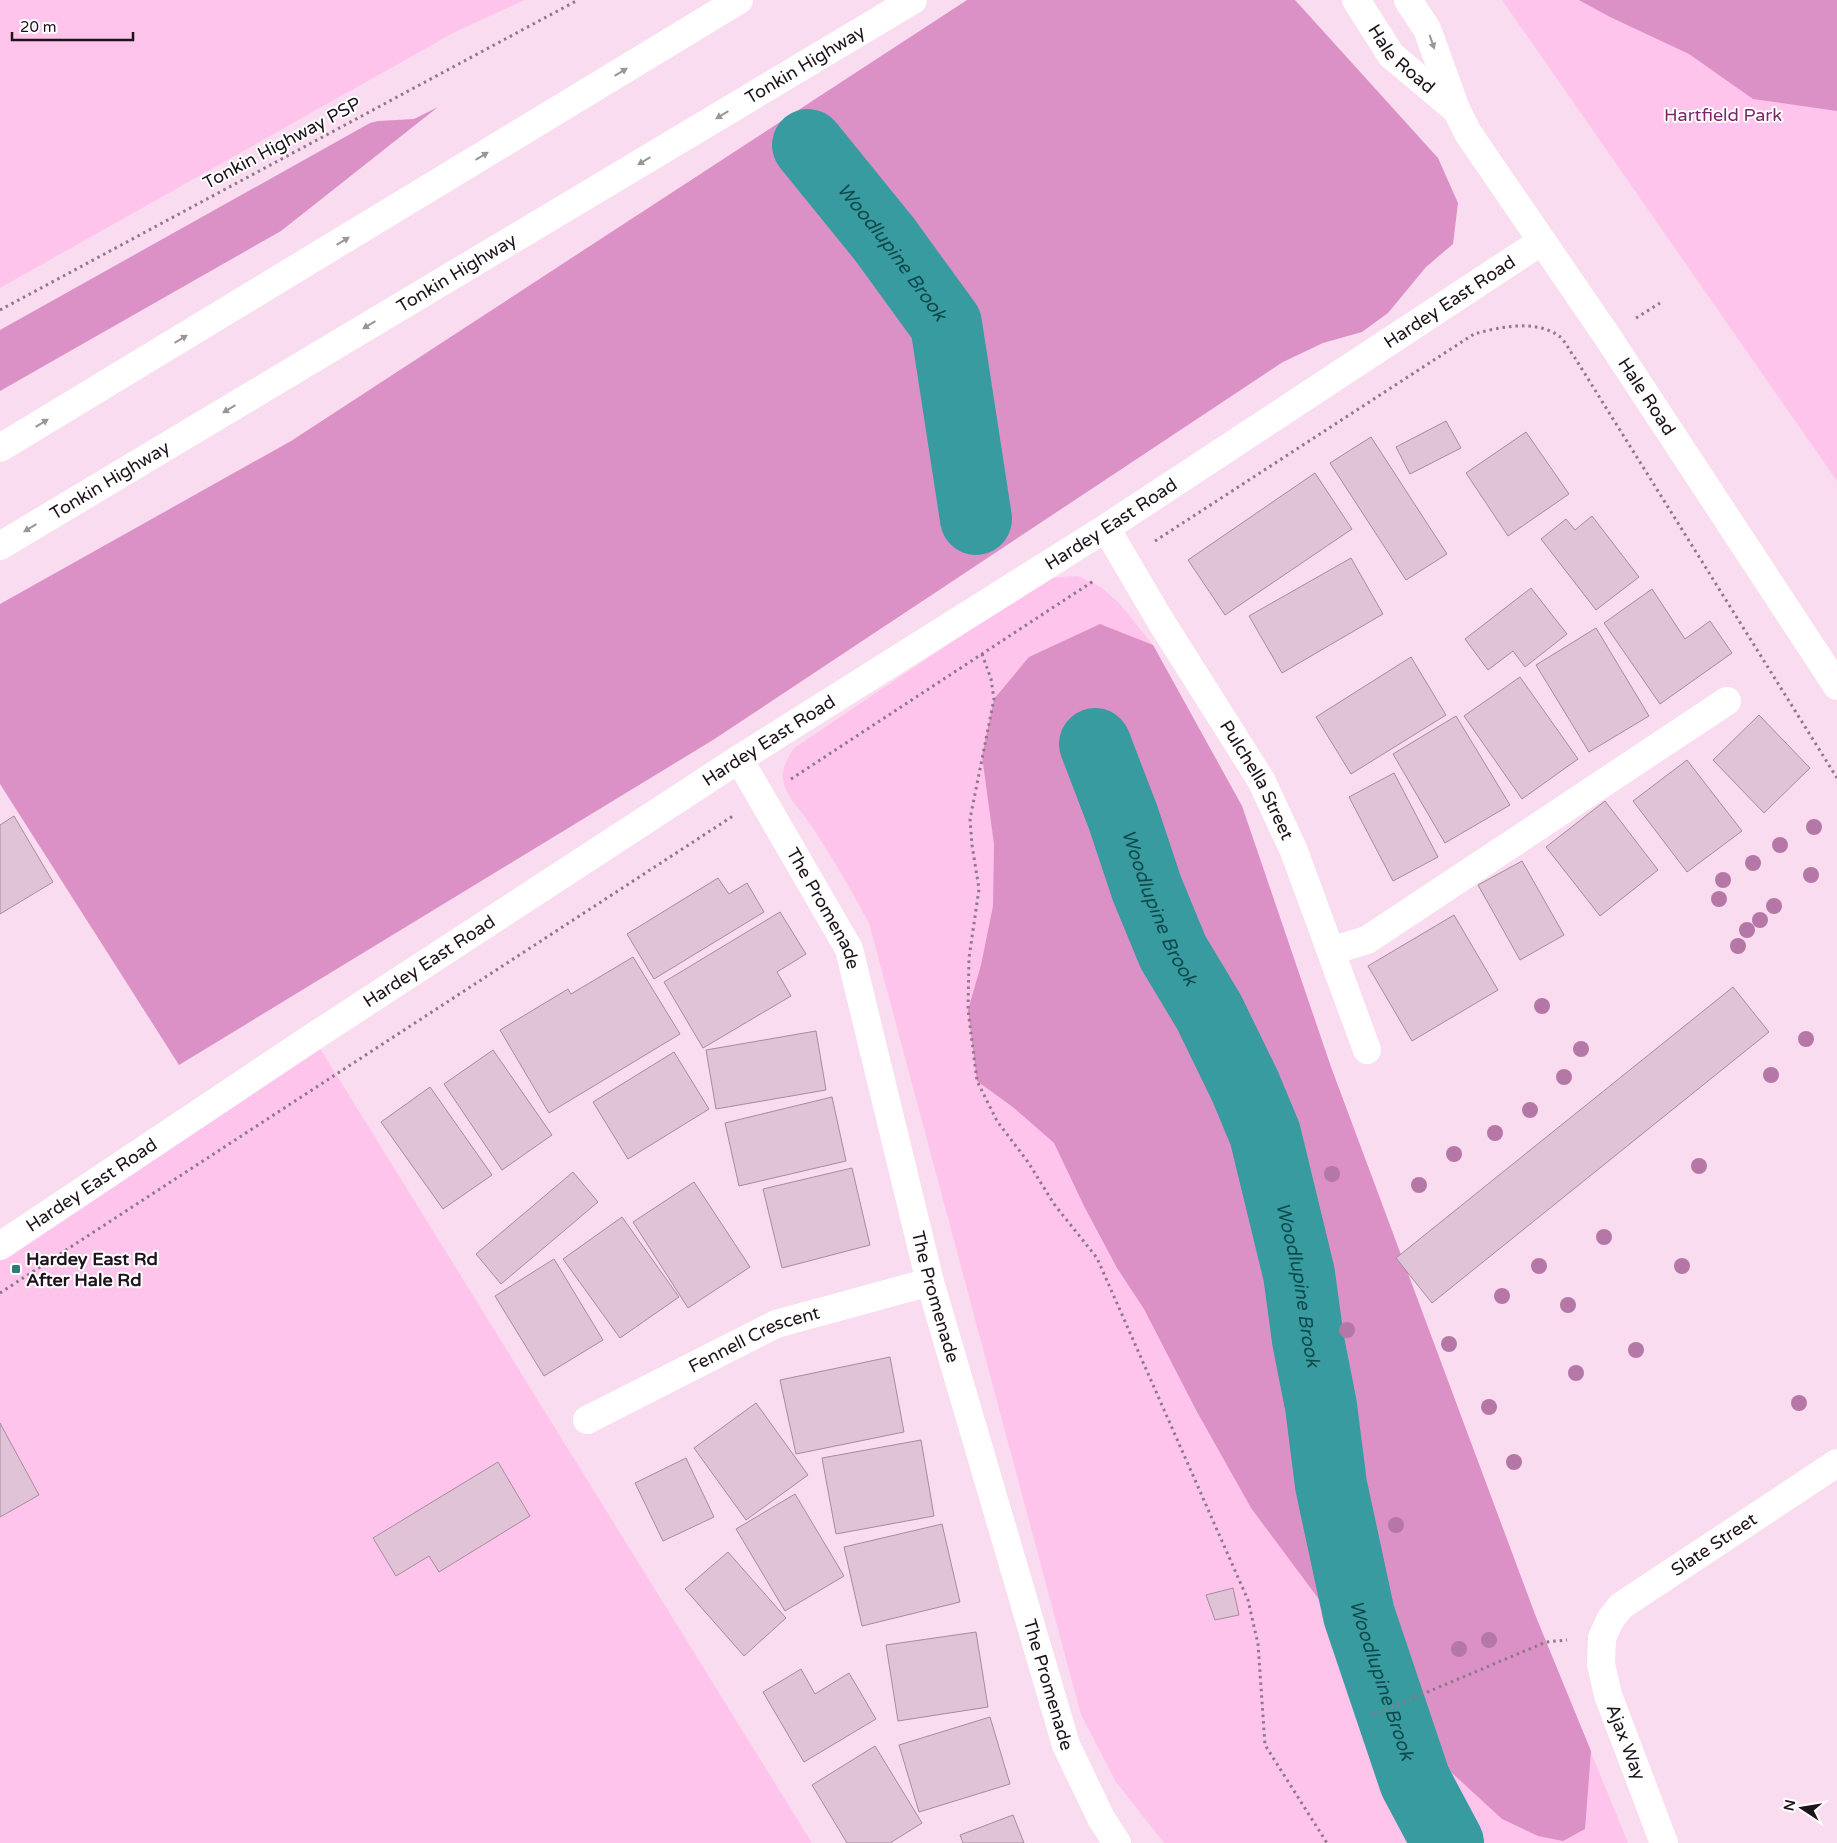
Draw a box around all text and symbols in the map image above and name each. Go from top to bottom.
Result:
scale bar [12,10,134,42]
text: 20 m [20,18,57,36]
street label: Tonkin Highway [741,20,869,109]
street label: Hale Road [1363,20,1439,98]
one-way arrow [1428,35,1436,50]
one-way arrow [614,67,627,76]
street label: Tonkin Highway PSP [199,92,365,194]
park label: Hartfield Park [1664,104,1782,126]
one-way arrow [716,110,729,119]
one-way arrow [476,152,489,161]
one-way arrow [637,157,650,166]
water label: Woodlupine Brook [832,179,952,327]
street label: Tonkin Highway [393,229,521,317]
one-way arrow [337,236,350,245]
street label: Hardey East Road [1380,251,1520,353]
one-way arrow [362,321,375,330]
one-way arrow [175,335,188,344]
street label: Hale Road [1613,354,1680,439]
one-way arrow [223,404,236,413]
one-way arrow [35,419,48,428]
street label: Tonkin Highway [46,436,174,525]
street label: Hardey East Road [1041,473,1181,575]
one-way arrow [23,523,36,532]
street label: Hardey East Road [698,690,839,791]
street label: Pulchella Street [1215,716,1298,844]
water label: Woodlupine Brook [1117,827,1203,991]
street label: The Promenade [782,844,864,971]
street label: Hardey East Road [359,910,499,1012]
street label: Hardey East Road [22,1133,161,1237]
water label: Woodlupine Brook [1271,1200,1324,1371]
street label: The Promenade [907,1229,964,1365]
place label: Hardey East Rd After Hale Rd [26,1248,158,1291]
marker: Hardey East Rd After Hale Rd [10,1263,22,1275]
street label: Fennell Crescent [685,1302,822,1378]
street label: Slate Street [1667,1508,1761,1581]
water label: Woodlupine Brook [1345,1598,1419,1765]
street label: The Promenade [1019,1617,1078,1753]
street label: Ajax Way [1601,1701,1651,1783]
north arrow [1777,1783,1827,1833]
text: N [1780,1798,1799,1813]

